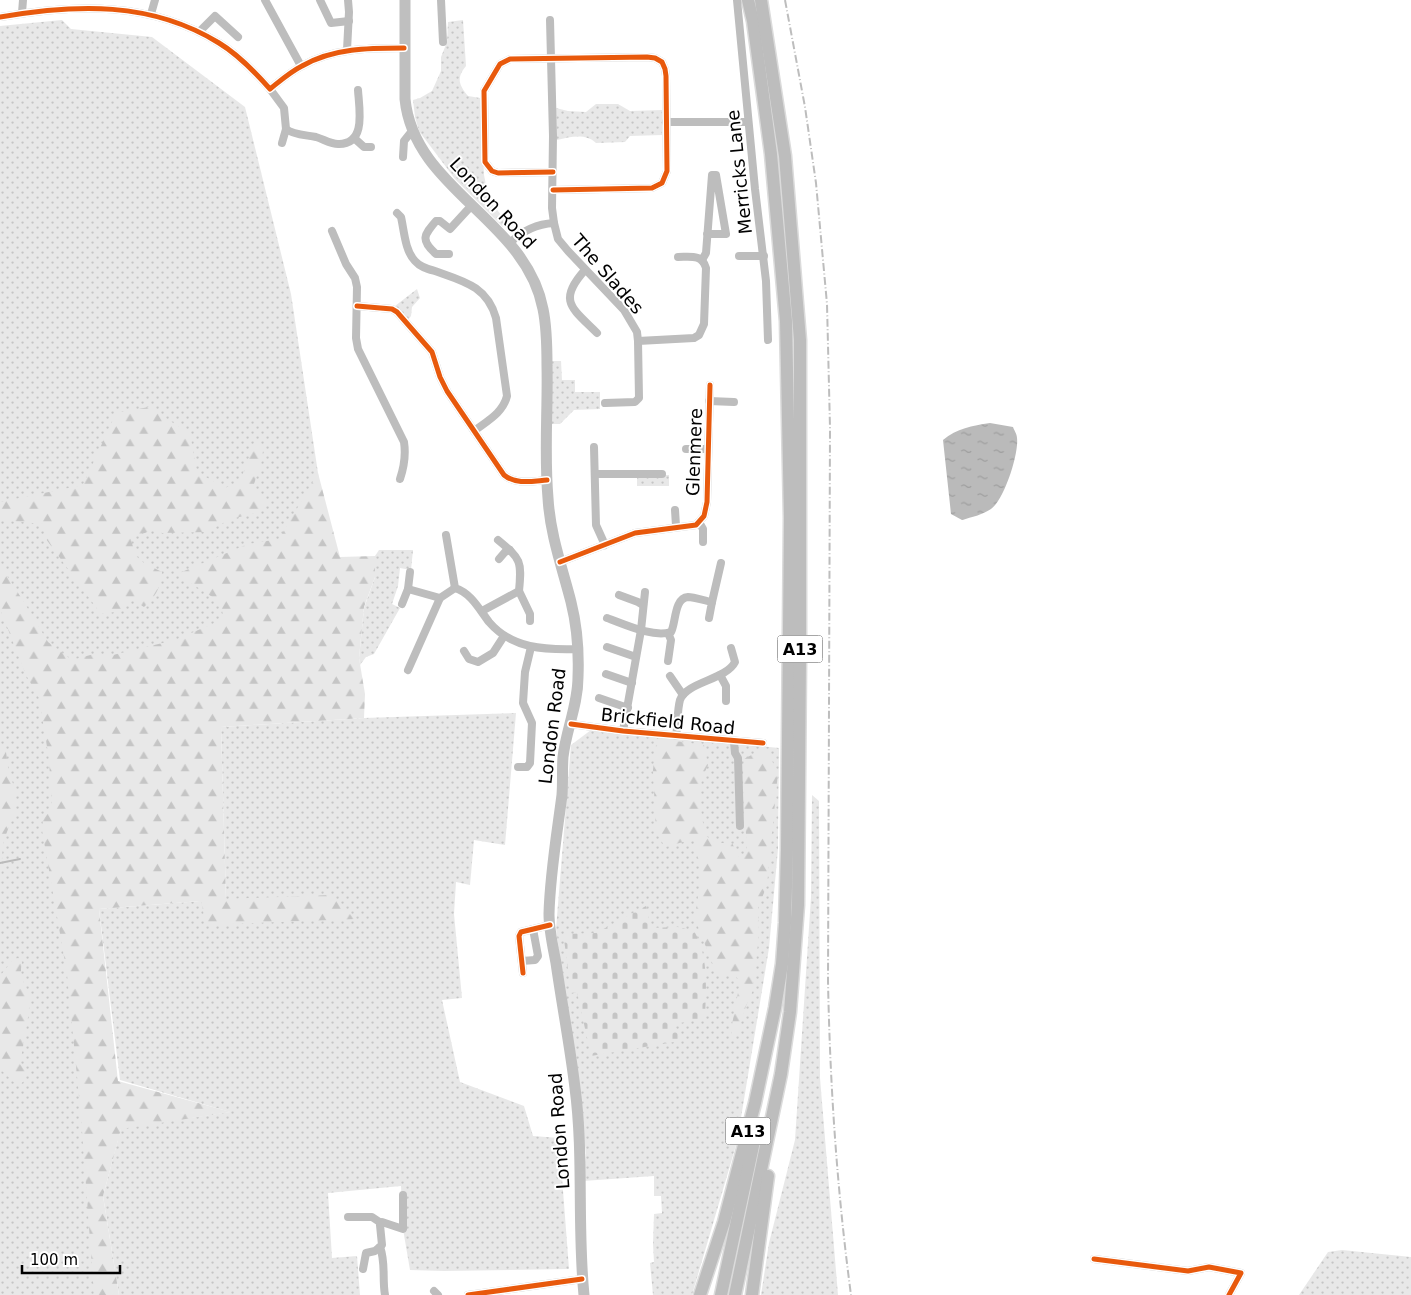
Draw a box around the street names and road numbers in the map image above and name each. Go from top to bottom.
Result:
street label: Merricks Lane [722,109,756,235]
street label: London Road [445,153,541,253]
street label: The Slades [567,229,648,318]
street label: Glenmere [682,408,706,496]
road number: A13 [778,636,822,662]
street label: London Road [534,667,570,785]
street label: Brickfield Road [600,704,736,738]
street label: London Road [544,1072,574,1190]
road number: A13 [726,1118,770,1144]

